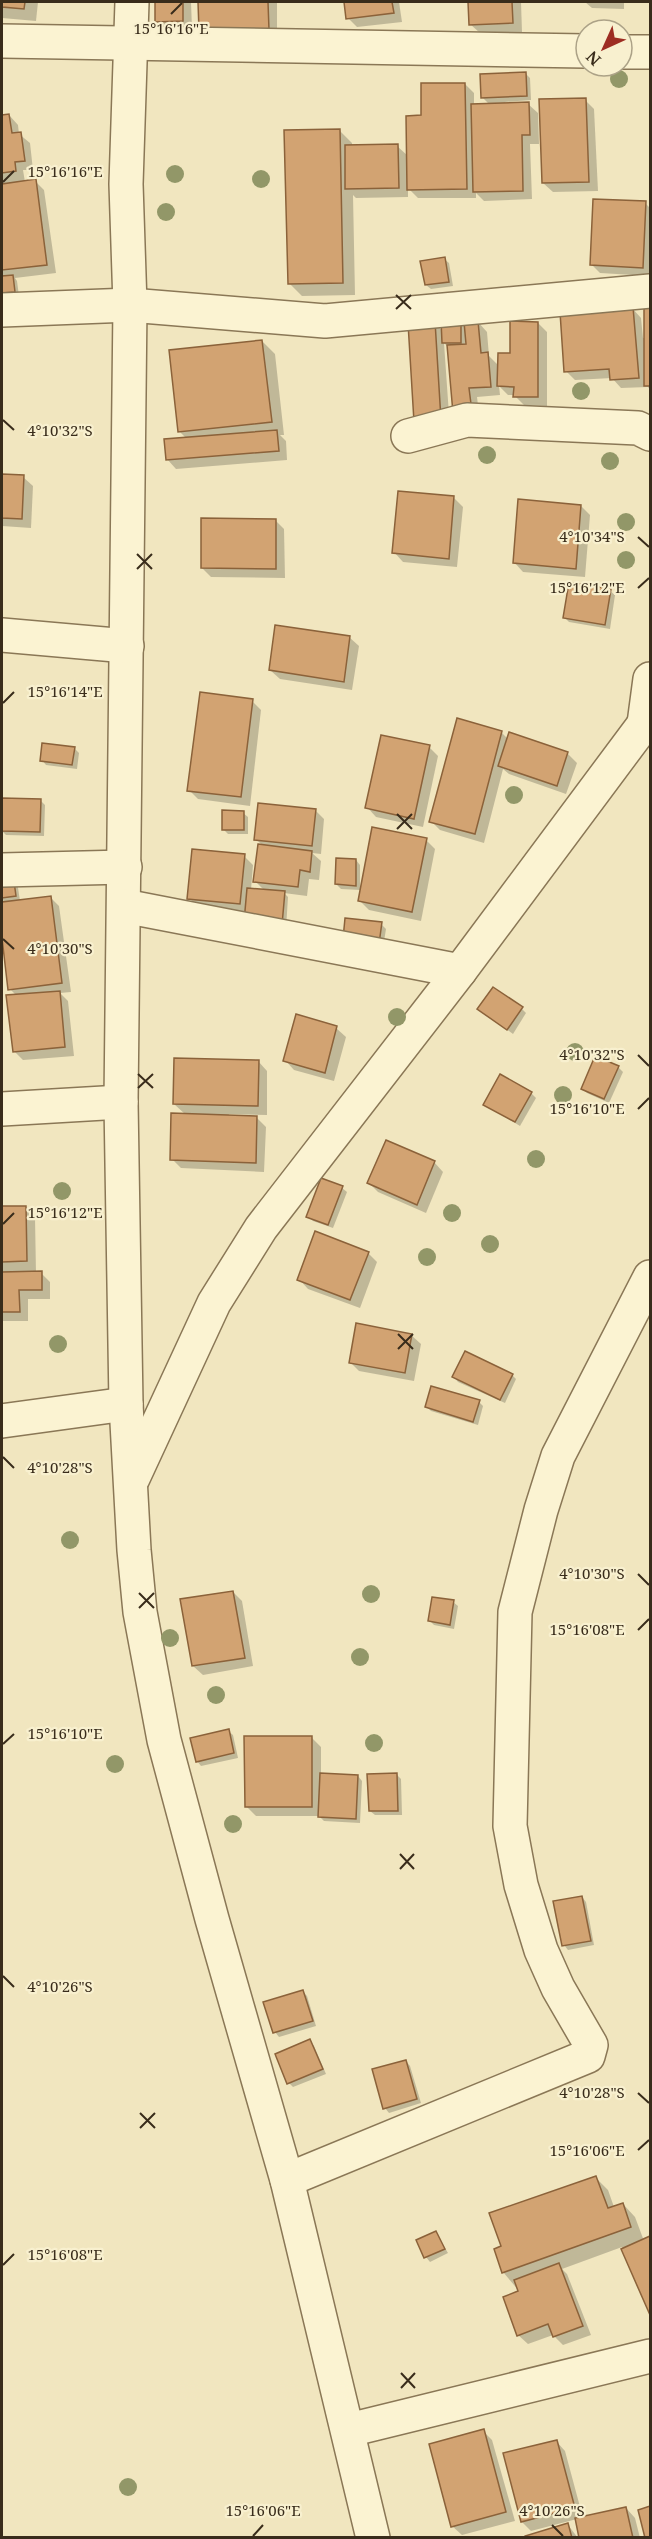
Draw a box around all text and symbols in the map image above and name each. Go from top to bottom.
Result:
text: 15°16'16"E [133,18,209,38]
north arrow [574,18,634,78]
text: N [581,46,606,71]
text: 15°16'16"E [27,161,103,181]
text: 4°10'32"S [27,420,93,440]
text: 4°10'34"S [559,526,625,546]
text: 15°16'12"E [549,577,625,597]
text: 15°16'14"E [27,681,103,701]
text: 4°10'30"S [27,938,93,958]
text: 4°10'32"S [559,1044,625,1064]
text: 15°16'10"E [549,1098,625,1118]
text: 15°16'12"E [27,1202,103,1222]
text: 4°10'28"S [27,1457,93,1477]
text: 4°10'30"S [559,1563,625,1583]
text: 15°16'08"E [549,1619,625,1639]
text: 15°16'10"E [27,1723,103,1743]
text: 4°10'26"S [27,1976,93,1996]
text: 4°10'28"S [559,2082,625,2102]
text: 15°16'06"E [549,2140,625,2160]
text: 15°16'08"E [27,2244,103,2264]
text: 15°16'06"E [225,2500,301,2520]
text: 4°10'26"S [519,2500,585,2520]

